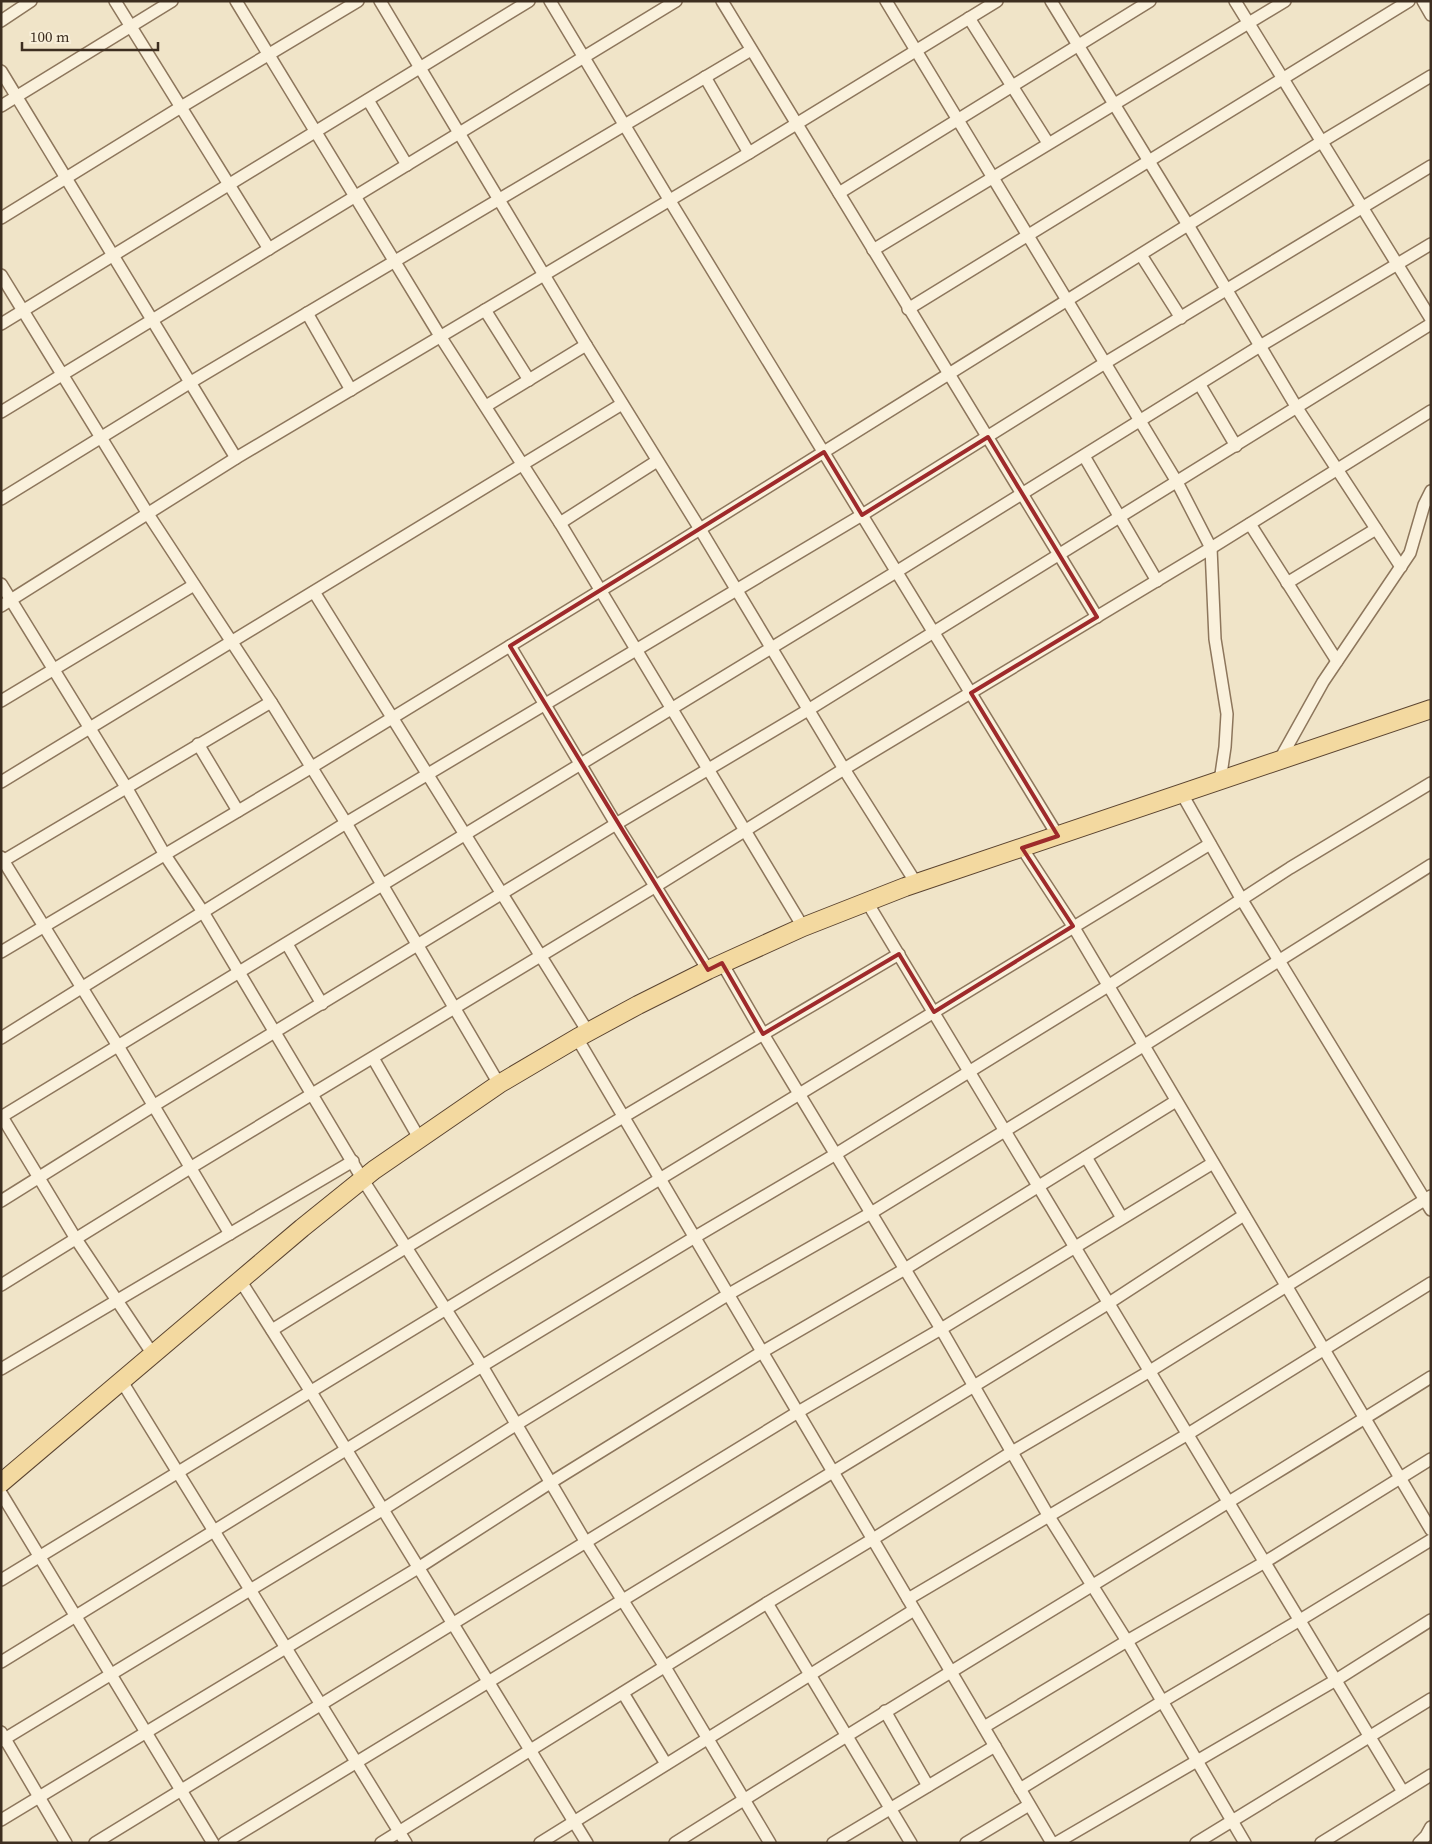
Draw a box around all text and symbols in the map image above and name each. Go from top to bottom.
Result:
scale bar [22,20,159,52]
text: 100 m [30,26,70,47]

